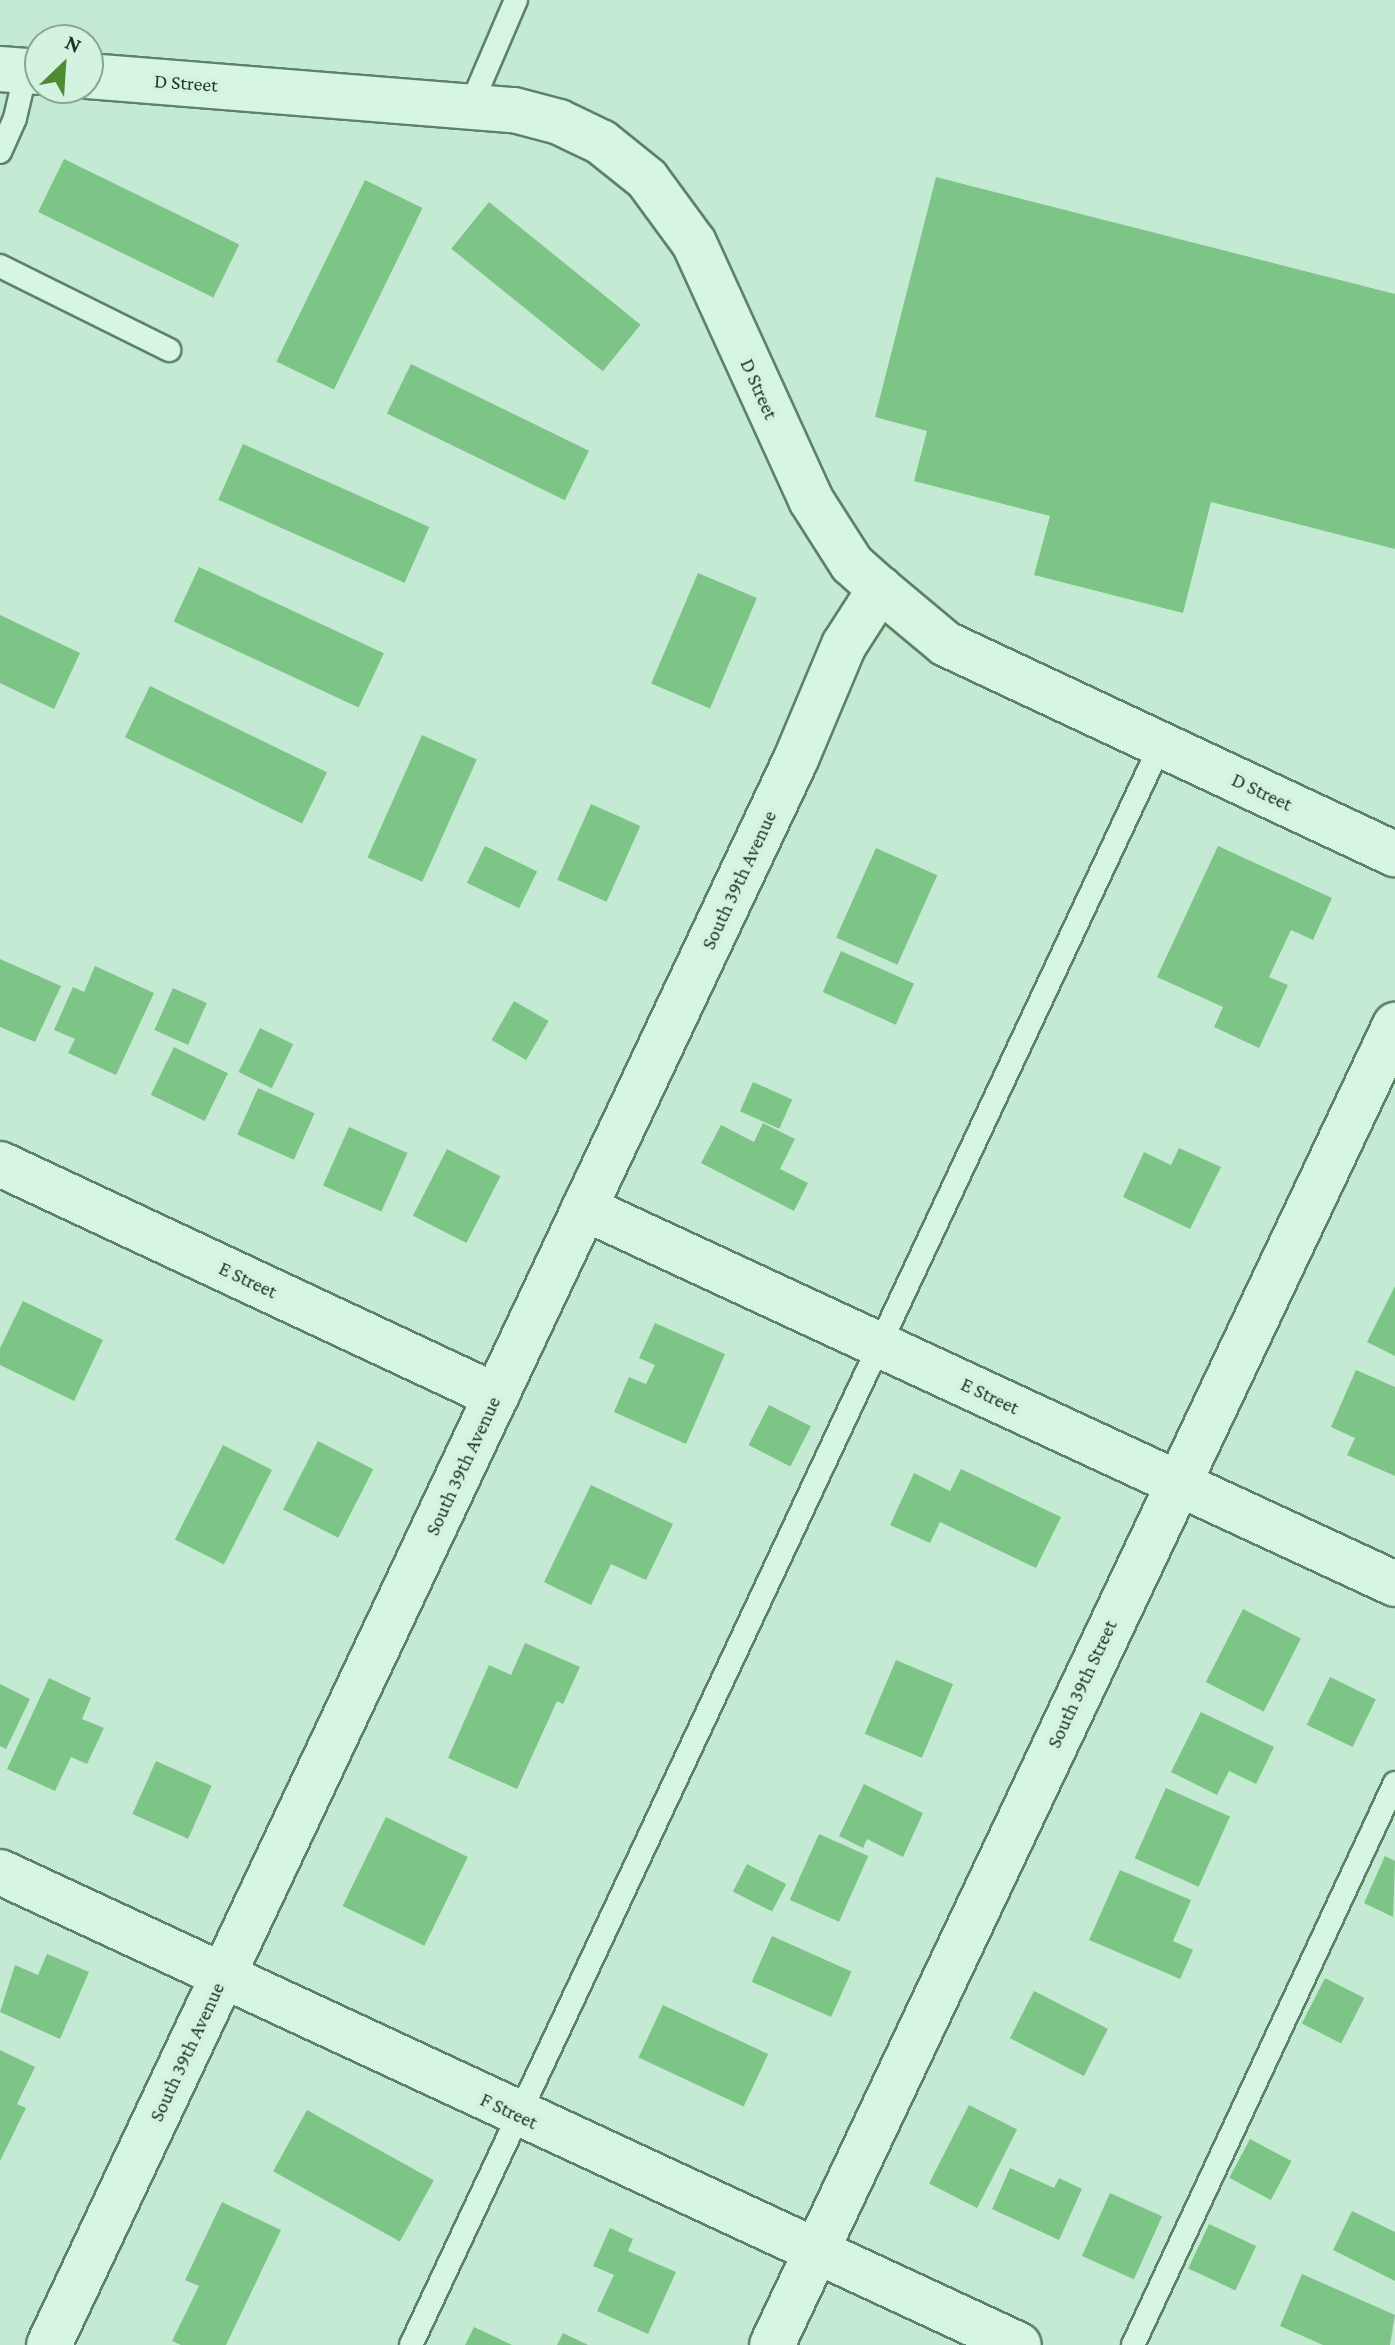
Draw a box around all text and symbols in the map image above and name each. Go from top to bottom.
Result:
north arrow [24,24,104,104]
text: N [61,29,86,58]
street label: D Street [153,69,219,97]
street label: D Street [735,355,783,423]
street label: D Street [1228,768,1296,816]
street label: South 39th Avenue [696,807,782,953]
street label: E Street [215,1256,281,1304]
street label: E Street [957,1372,1023,1420]
street label: South 39th Avenue [420,1393,506,1539]
street label: South 39th Street [1042,1616,1122,1752]
street label: South 39th Avenue [144,1979,230,2125]
street label: F Street [477,2087,541,2135]

